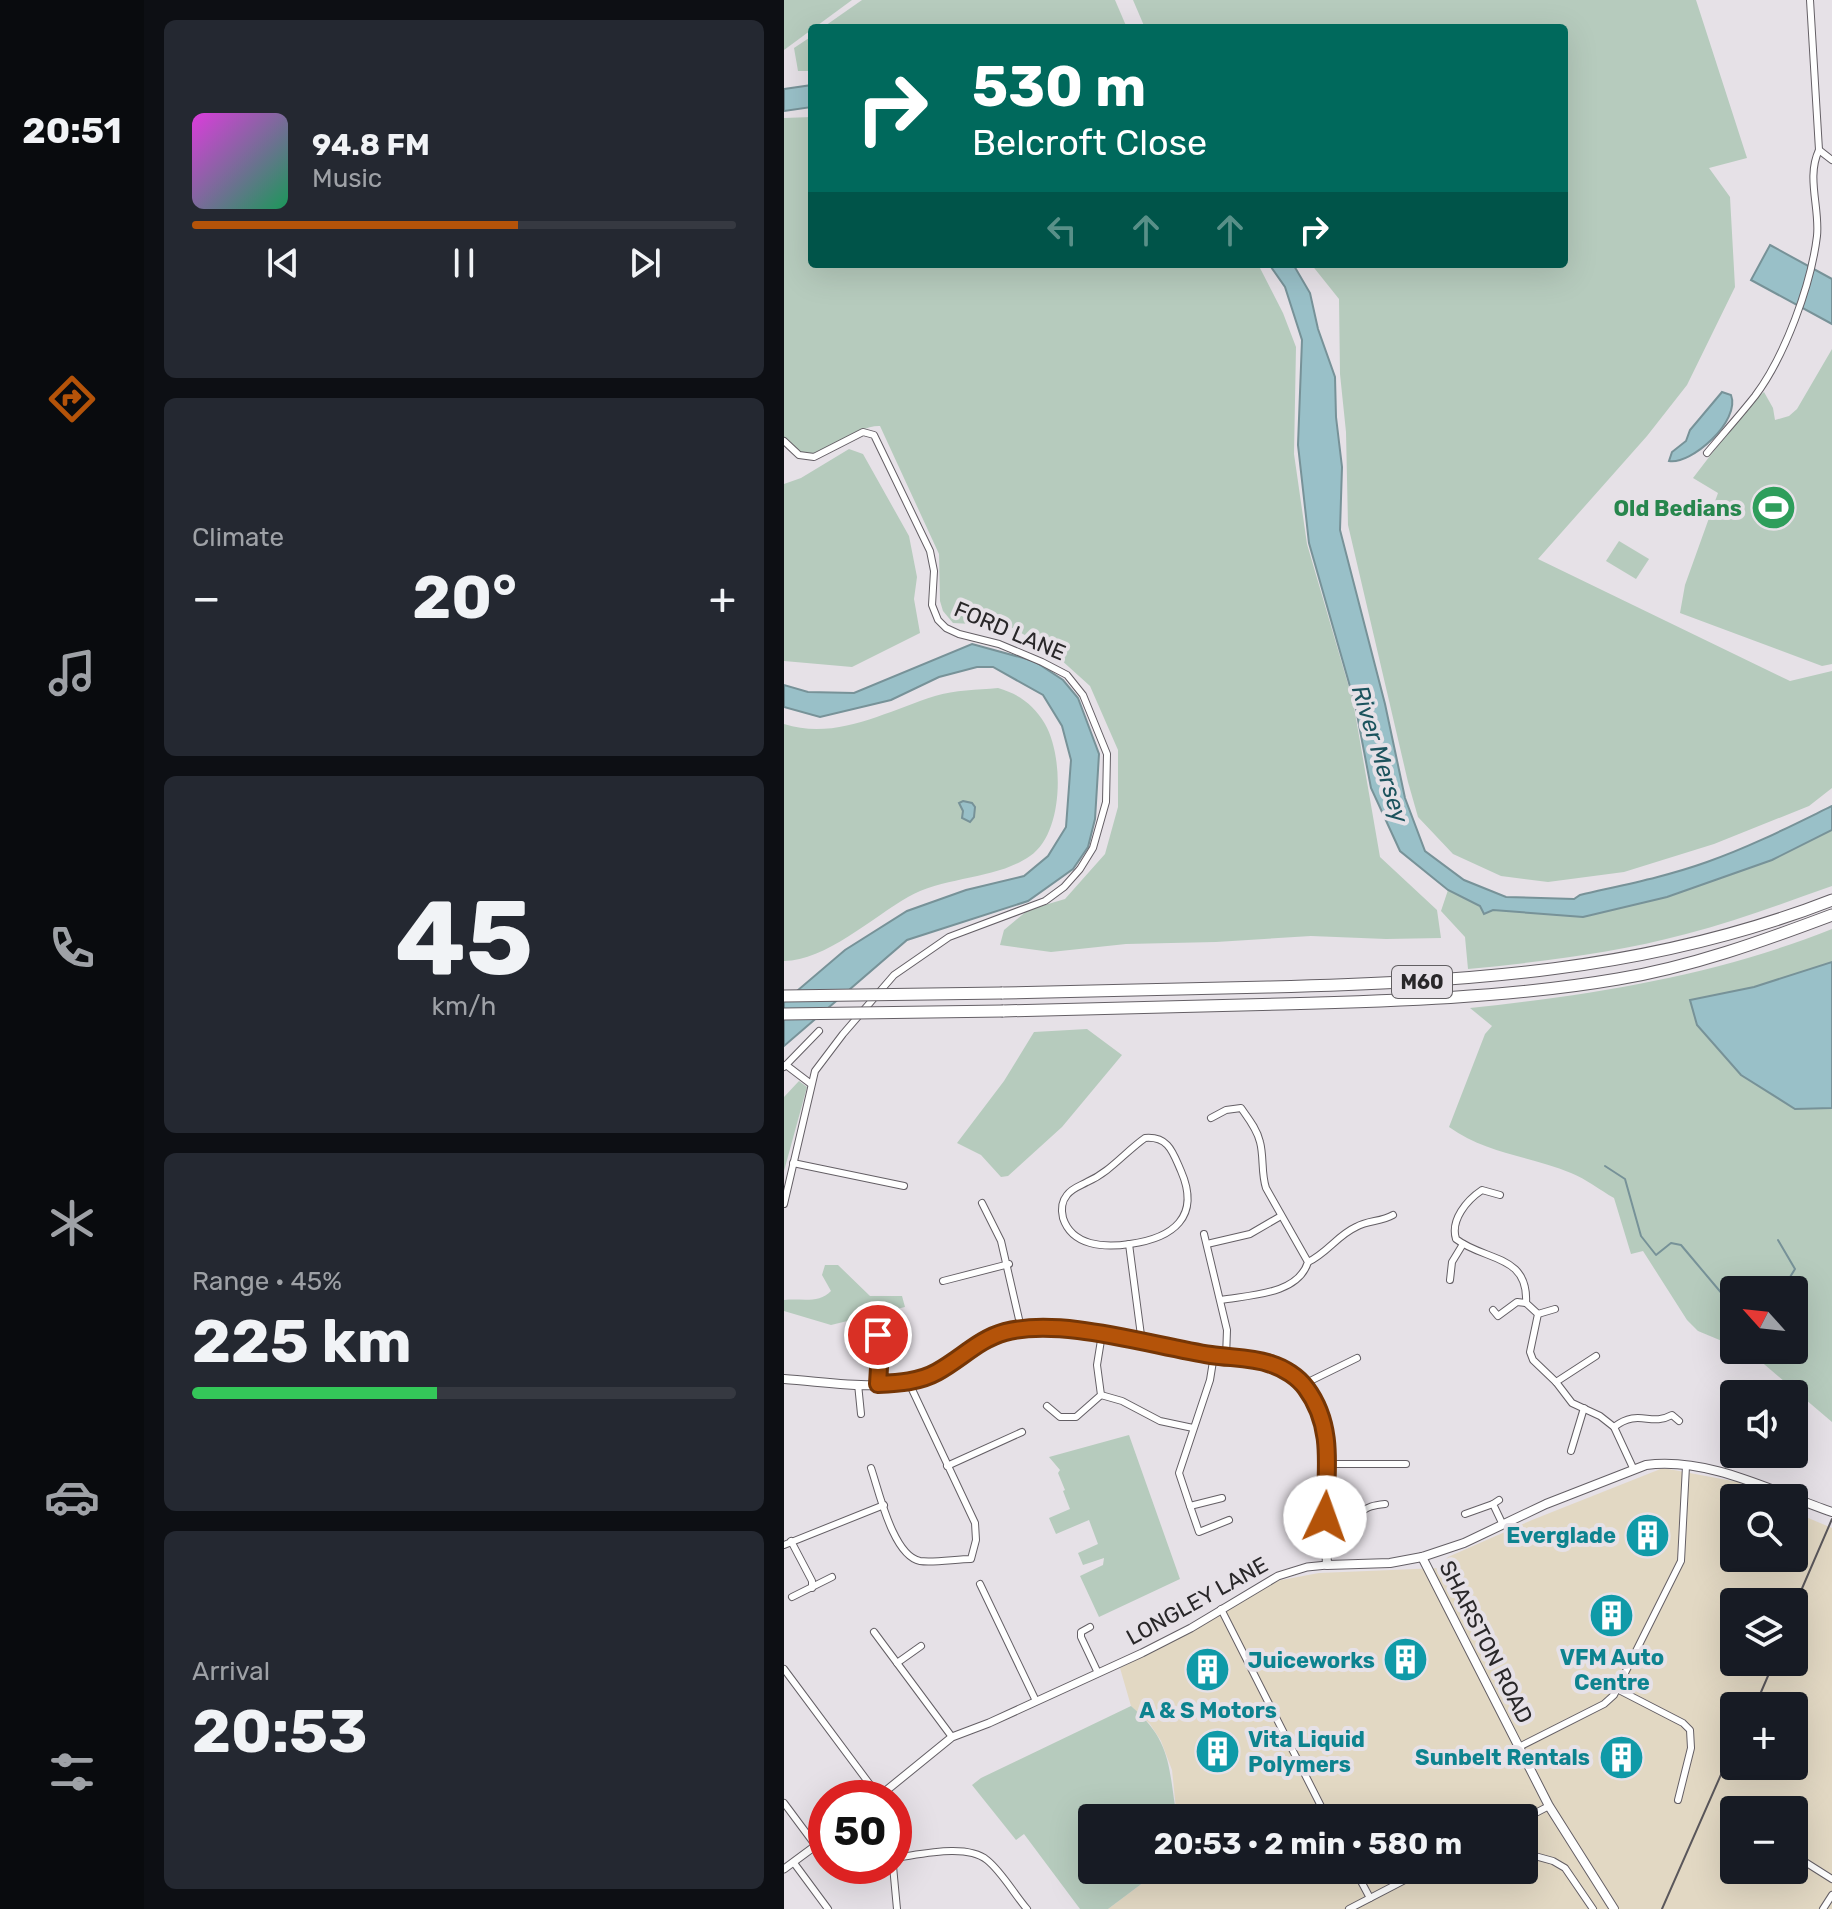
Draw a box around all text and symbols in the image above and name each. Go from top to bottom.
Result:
text: 530 m [972,54,1146,120]
icon: right [840,56,944,160]
text: 20:51 [22,109,122,152]
text: Belcroft Close [972,121,1207,164]
text: 94.8 FM [312,127,430,163]
text: Music [312,163,382,194]
icon: left [1040,208,1084,252]
icon: ahead [1124,208,1168,252]
icon: ahead [1208,208,1252,252]
icon: right [1292,208,1336,252]
icon: previous [261,241,305,285]
icon: pause [442,241,486,285]
icon: next [623,241,667,285]
icon: directions [44,371,100,427]
sports icon: Old Bedians [1749,484,1797,532]
place label: Old Bedians [1613,495,1742,522]
text: Climate [192,522,284,553]
text: 20° [412,562,517,633]
text: − [192,572,221,624]
text: + [709,572,736,624]
street label: FORD LANE [950,595,1070,667]
icon: music [44,645,100,701]
water label: River Mersey [1346,682,1414,827]
text: 45 [395,877,533,1000]
icon: phone [44,920,100,976]
road number: M60 [1392,966,1452,998]
text: km/h [432,991,496,1022]
icon: climate [44,1195,100,1251]
text: Range · 45% [192,1266,342,1297]
north arrow [1720,1276,1808,1364]
map controls [1720,1276,1808,1884]
pin [844,1301,912,1369]
text: 225 km [192,1306,412,1377]
icon: arrive [856,1313,900,1357]
button: sound [1720,1380,1808,1468]
icon: car [44,1469,100,1525]
position arrow [1283,1475,1367,1559]
button: search [1720,1484,1808,1572]
building icon: Everglade [1623,1511,1671,1559]
place label: Everglade [1506,1522,1616,1549]
street label: LONGLEY LANE [1121,1551,1273,1651]
street label: SHARSTON ROAD [1433,1556,1539,1728]
button: layers [1720,1588,1808,1676]
building icon: VFM Auto Centre [1588,1592,1636,1640]
building icon: Juiceworks [1382,1636,1430,1684]
place label: VFM Auto Centre [1560,1644,1664,1696]
building icon: A & S Motors [1184,1645,1232,1693]
place label: Juiceworks [1248,1647,1375,1674]
text: Arrival [192,1656,270,1687]
button: + [1720,1692,1808,1780]
text: 20:53 [192,1696,368,1767]
place label: A & S Motors [1139,1697,1277,1724]
place label: Vita Liquid Polymers [1248,1726,1365,1778]
building icon: Vita Liquid Polymers [1193,1728,1241,1776]
building icon: Sunbelt Rentals [1597,1733,1645,1781]
icon: filters [44,1744,100,1800]
place label: Sunbelt Rentals [1415,1744,1590,1771]
speed limit sign: 50 [808,1780,912,1884]
button: − [1720,1796,1808,1884]
text: 20:53 · 2 min · 580 m [1154,1826,1462,1862]

